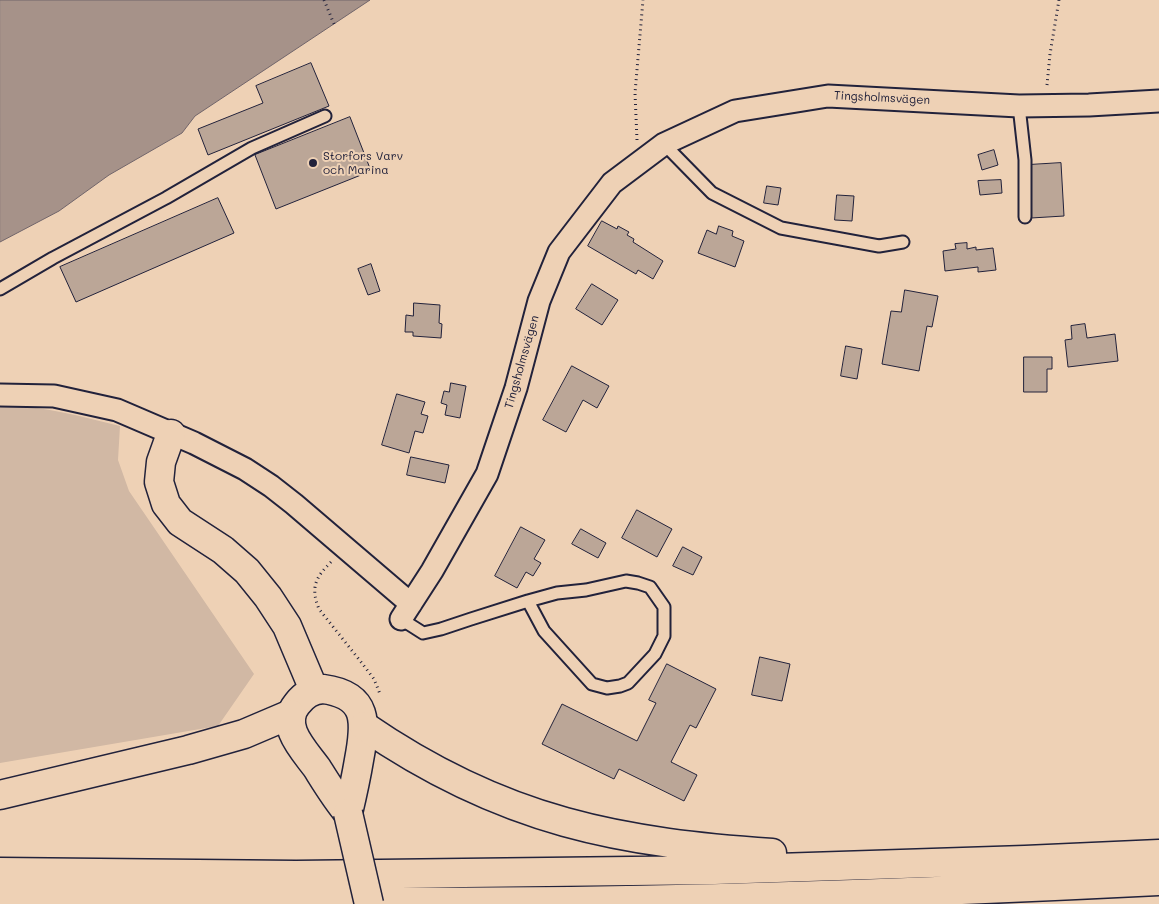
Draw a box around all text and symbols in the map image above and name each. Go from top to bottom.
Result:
street label: Tingsholmsvägen [833,88,931,108]
place label: Storfors Varv och Marina [323,149,403,177]
marker: Storfors Varv och Marina [307,157,319,169]
street label: Tingsholmsvägen [502,314,542,410]

